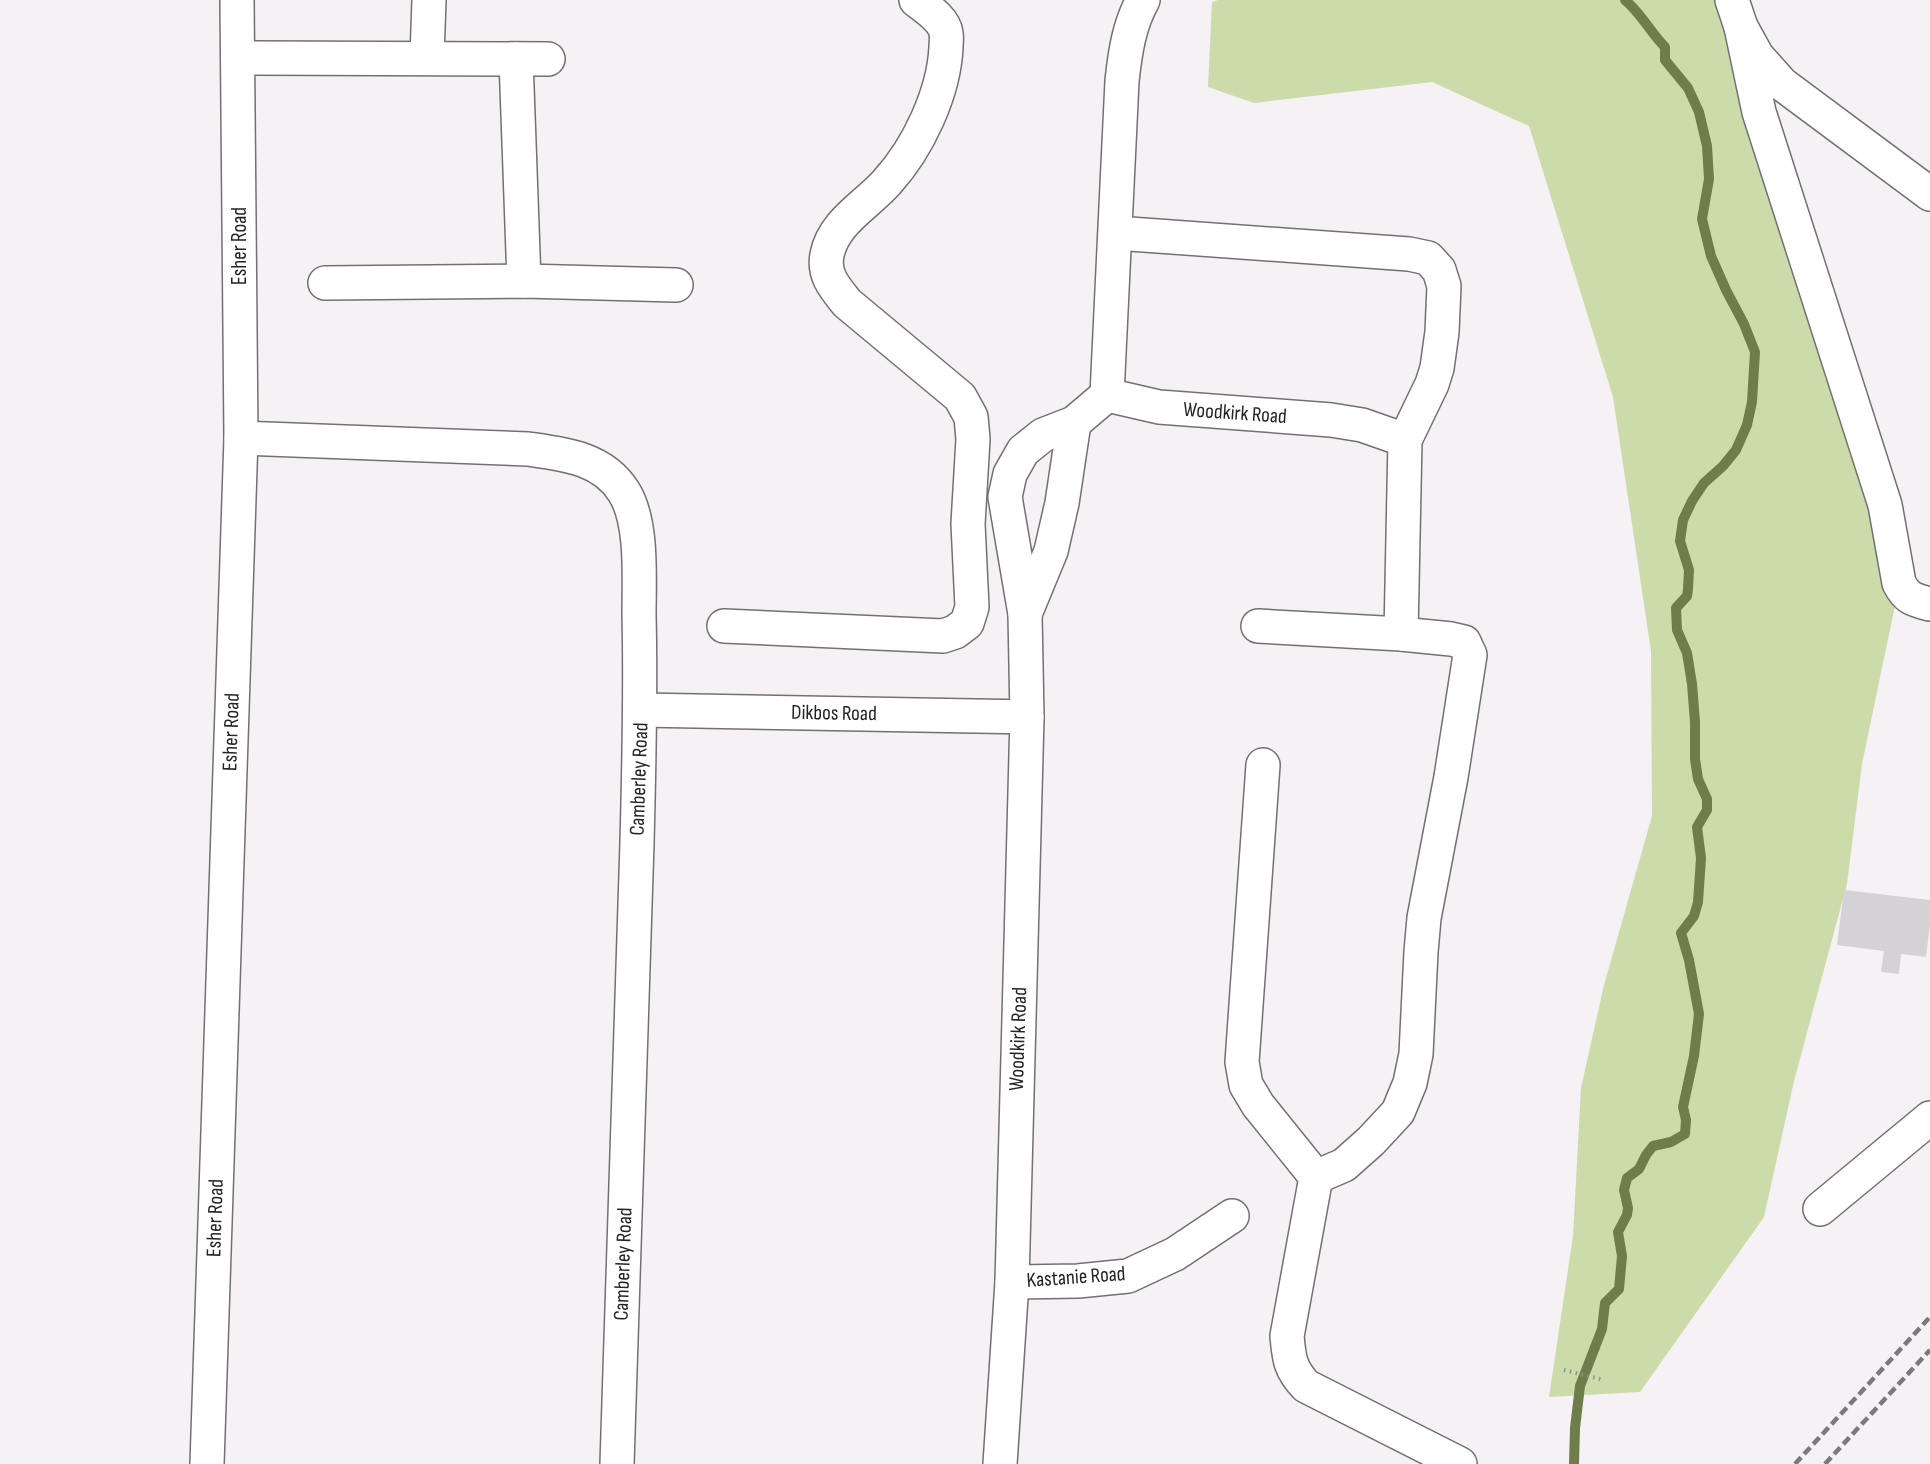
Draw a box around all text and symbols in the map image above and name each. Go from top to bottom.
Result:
street label: Esher Road [227,207,252,285]
street label: Woodkirk Road [1182,397,1288,429]
street label: Esher Road [217,693,245,771]
street label: Dikbos Road [791,700,877,726]
street label: Camberley Road [625,722,653,836]
street label: Woodkirk Road [1004,987,1032,1091]
street label: Esher Road [201,1179,229,1257]
street label: Camberley Road [609,1207,637,1321]
street label: Kastanie Road [1026,1261,1126,1293]

